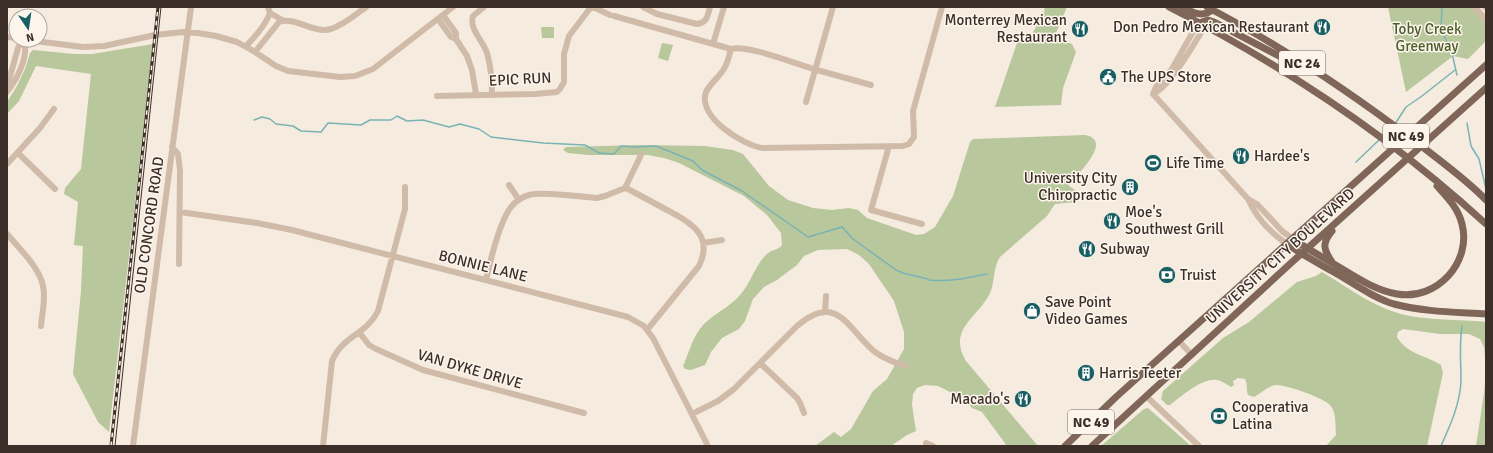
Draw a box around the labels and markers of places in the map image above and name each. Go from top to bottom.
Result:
place label: Monterrey Mexican Restaurant [944,11,1067,46]
restaurant icon: Don Pedro Mexican Restaurant [1312,17,1332,37]
place label: Don Pedro Mexican Restaurant [1113,18,1309,36]
restaurant icon: Monterrey Mexican Restaurant [1070,19,1090,39]
public building icon: The UPS Store [1098,67,1118,87]
place label: The UPS Store [1121,68,1212,86]
restaurant icon: Hardee's [1231,146,1251,166]
place label: Hardee's [1254,147,1310,165]
sports icon: Life Time [1143,153,1163,173]
place label: Life Time [1166,154,1224,172]
place label: University City Chiropractic [1024,169,1117,204]
building icon: University City Chiropractic [1120,177,1140,197]
place label: Moe's Southwest Grill [1125,203,1224,238]
restaurant icon: Moe's Southwest Grill [1102,211,1122,231]
restaurant icon: Subway [1077,239,1097,259]
place label: Subway [1100,240,1150,258]
bank icon: Truist [1157,265,1177,285]
place label: Truist [1180,266,1216,284]
place label: Save Point Video Games [1045,293,1128,328]
shop icon: Save Point Video Games [1022,301,1042,321]
building icon: Harris Teeter [1076,363,1096,383]
place label: Harris Teeter [1099,364,1182,382]
restaurant icon: Macado's [1013,389,1033,409]
place label: Macado's [950,390,1010,408]
place label: Cooperativa Latina [1232,398,1309,433]
bank icon: Cooperativa Latina [1209,406,1229,426]

